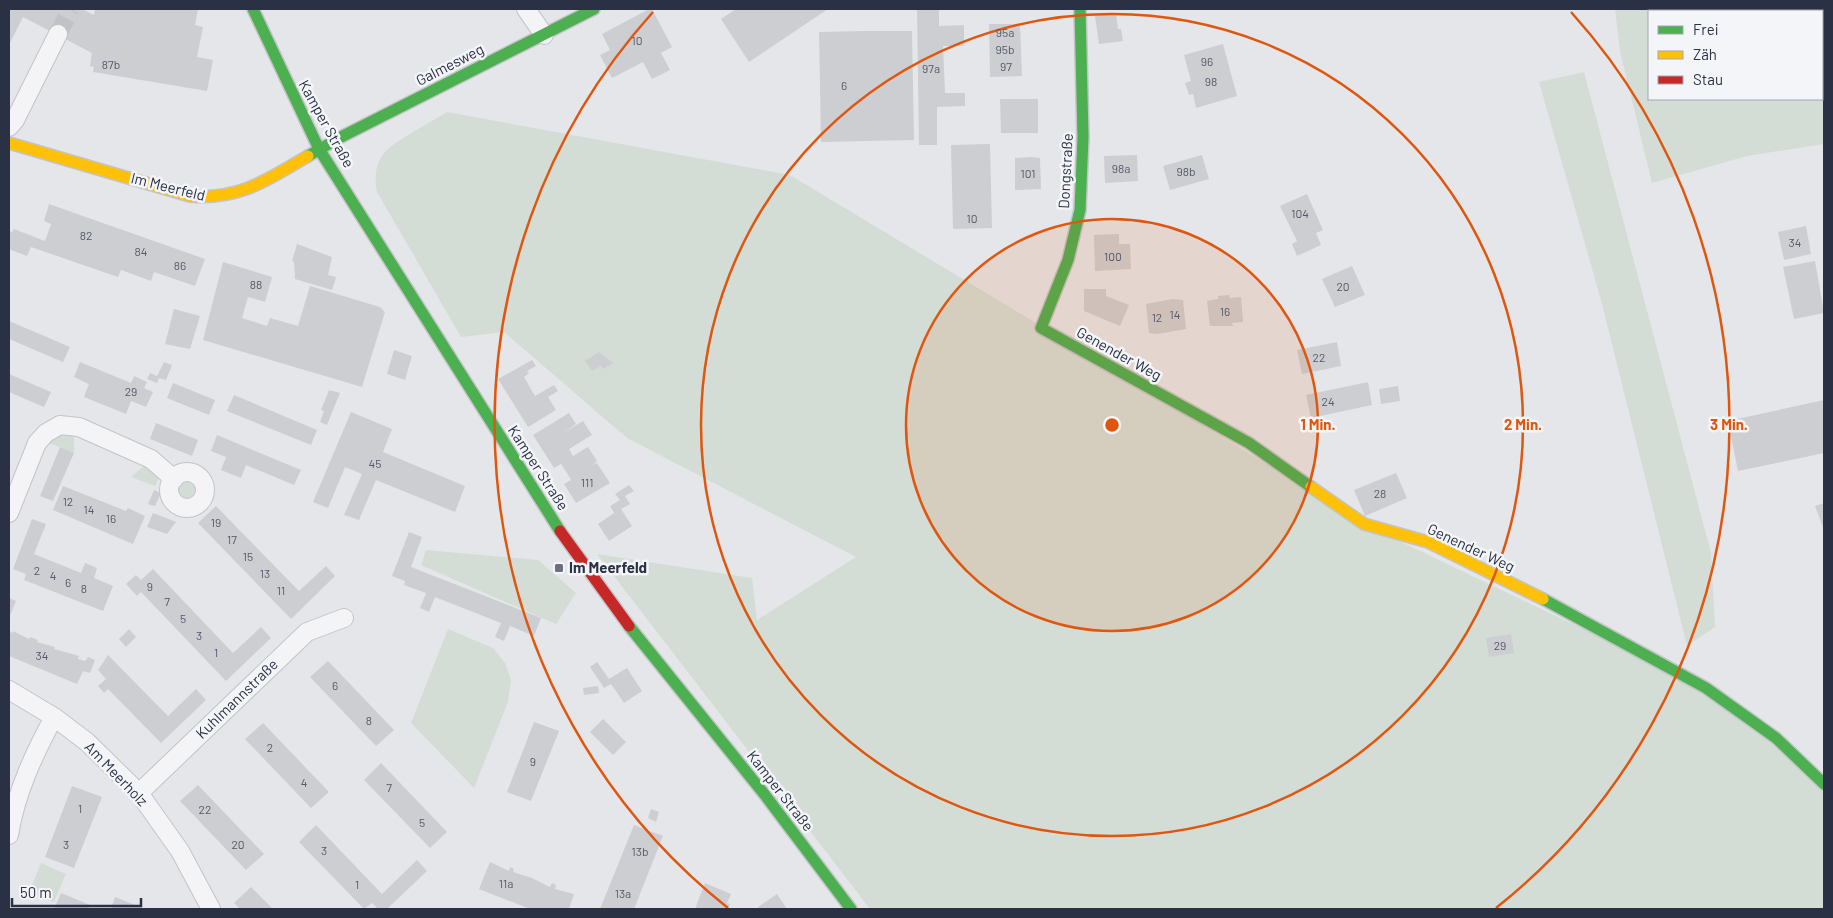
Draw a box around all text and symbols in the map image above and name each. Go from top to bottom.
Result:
legend [1648,10,1823,100]
text: Frei [1693,20,1719,38]
house number: 95a [996,25,1014,39]
house number: 10 [632,33,642,47]
street label: Galmesweg [413,39,486,89]
house number: 95b [996,42,1014,56]
text: Zäh [1693,45,1717,63]
house number: 96 [1201,54,1213,68]
house number: 87b [102,57,120,71]
house number: 97 [1000,59,1012,73]
house number: 97a [922,61,940,75]
text: Stau [1693,70,1723,88]
house number: 98 [1205,74,1217,88]
street label: Kamper Straße [295,77,358,171]
house number: 6 [841,78,847,92]
street label: Dongstraße [1054,133,1076,209]
house number: 98a [1112,161,1130,175]
house number: 98b [1176,164,1196,178]
house number: 101 [1021,166,1035,180]
street label: Im Meerfeld [129,168,207,204]
house number: 104 [1291,206,1309,220]
house number: 10 [967,211,977,225]
house number: 82 [80,228,92,242]
house number: 34 [1789,235,1801,249]
house number: 84 [135,244,147,258]
house number: 100 [1104,249,1122,263]
house number: 86 [174,258,186,272]
house number: 88 [250,277,262,291]
house number: 20 [1336,279,1350,293]
house number: 16 [1220,304,1230,318]
house number: 14 [1170,307,1180,321]
house number: 12 [1152,310,1162,324]
street label: Genender Weg [1074,322,1165,384]
house number: 22 [1313,350,1325,364]
house number: 29 [125,384,137,398]
house number: 24 [1321,394,1335,408]
text: 1 Min. [1301,415,1336,433]
text: 2 Min. [1504,415,1542,433]
text: 3 Min. [1710,415,1748,433]
centre of rings [1103,416,1121,434]
street label: Kamper Straße [505,422,573,513]
house number: 45 [369,456,381,470]
house number: 111 [581,475,593,489]
house number: 28 [1374,486,1386,500]
house number: 12 [63,494,73,508]
house number: 14 [84,502,94,516]
house number: 16 [106,511,116,525]
house number: 19 [211,515,221,529]
street label: Genender Weg [1425,519,1518,575]
house number: 17 [227,532,237,546]
house number: 15 [243,549,253,563]
place label: Im Meerfeld [569,558,647,576]
marker: Im Meerfeld [553,562,565,574]
house number: 2 [34,563,40,577]
house number: 13 [260,566,270,580]
house number: 4 [50,568,56,582]
house number: 6 [65,575,71,589]
house number: 9 [147,579,153,593]
house number: 8 [81,581,87,595]
house number: 11 [277,583,285,597]
house number: 7 [164,594,170,608]
house number: 5 [180,611,186,625]
house number: 3 [196,628,202,642]
house number: 29 [1494,638,1506,652]
house number: 1 [214,645,218,659]
house number: 34 [36,648,48,662]
street label: Kuhlmannstraße [192,655,281,742]
house number: 6 [332,678,338,692]
house number: 8 [366,713,372,727]
street label: Am Meerholz [81,737,152,810]
house number: 2 [267,740,273,754]
street label: Kamper Straße [744,746,818,834]
house number: 9 [530,754,536,768]
house number: 4 [301,775,307,789]
house number: 7 [386,780,392,794]
house number: 1 [78,801,82,815]
house number: 22 [199,802,211,816]
house number: 5 [419,815,425,829]
house number: 3 [63,837,69,851]
house number: 20 [231,837,245,851]
house number: 3 [321,843,327,857]
house number: 13b [632,844,648,858]
scale bar [12,876,141,908]
house number: 11a [499,876,513,890]
house number: 1 [355,877,359,891]
text: 50 m [20,883,52,901]
house number: 13a [615,886,631,900]

